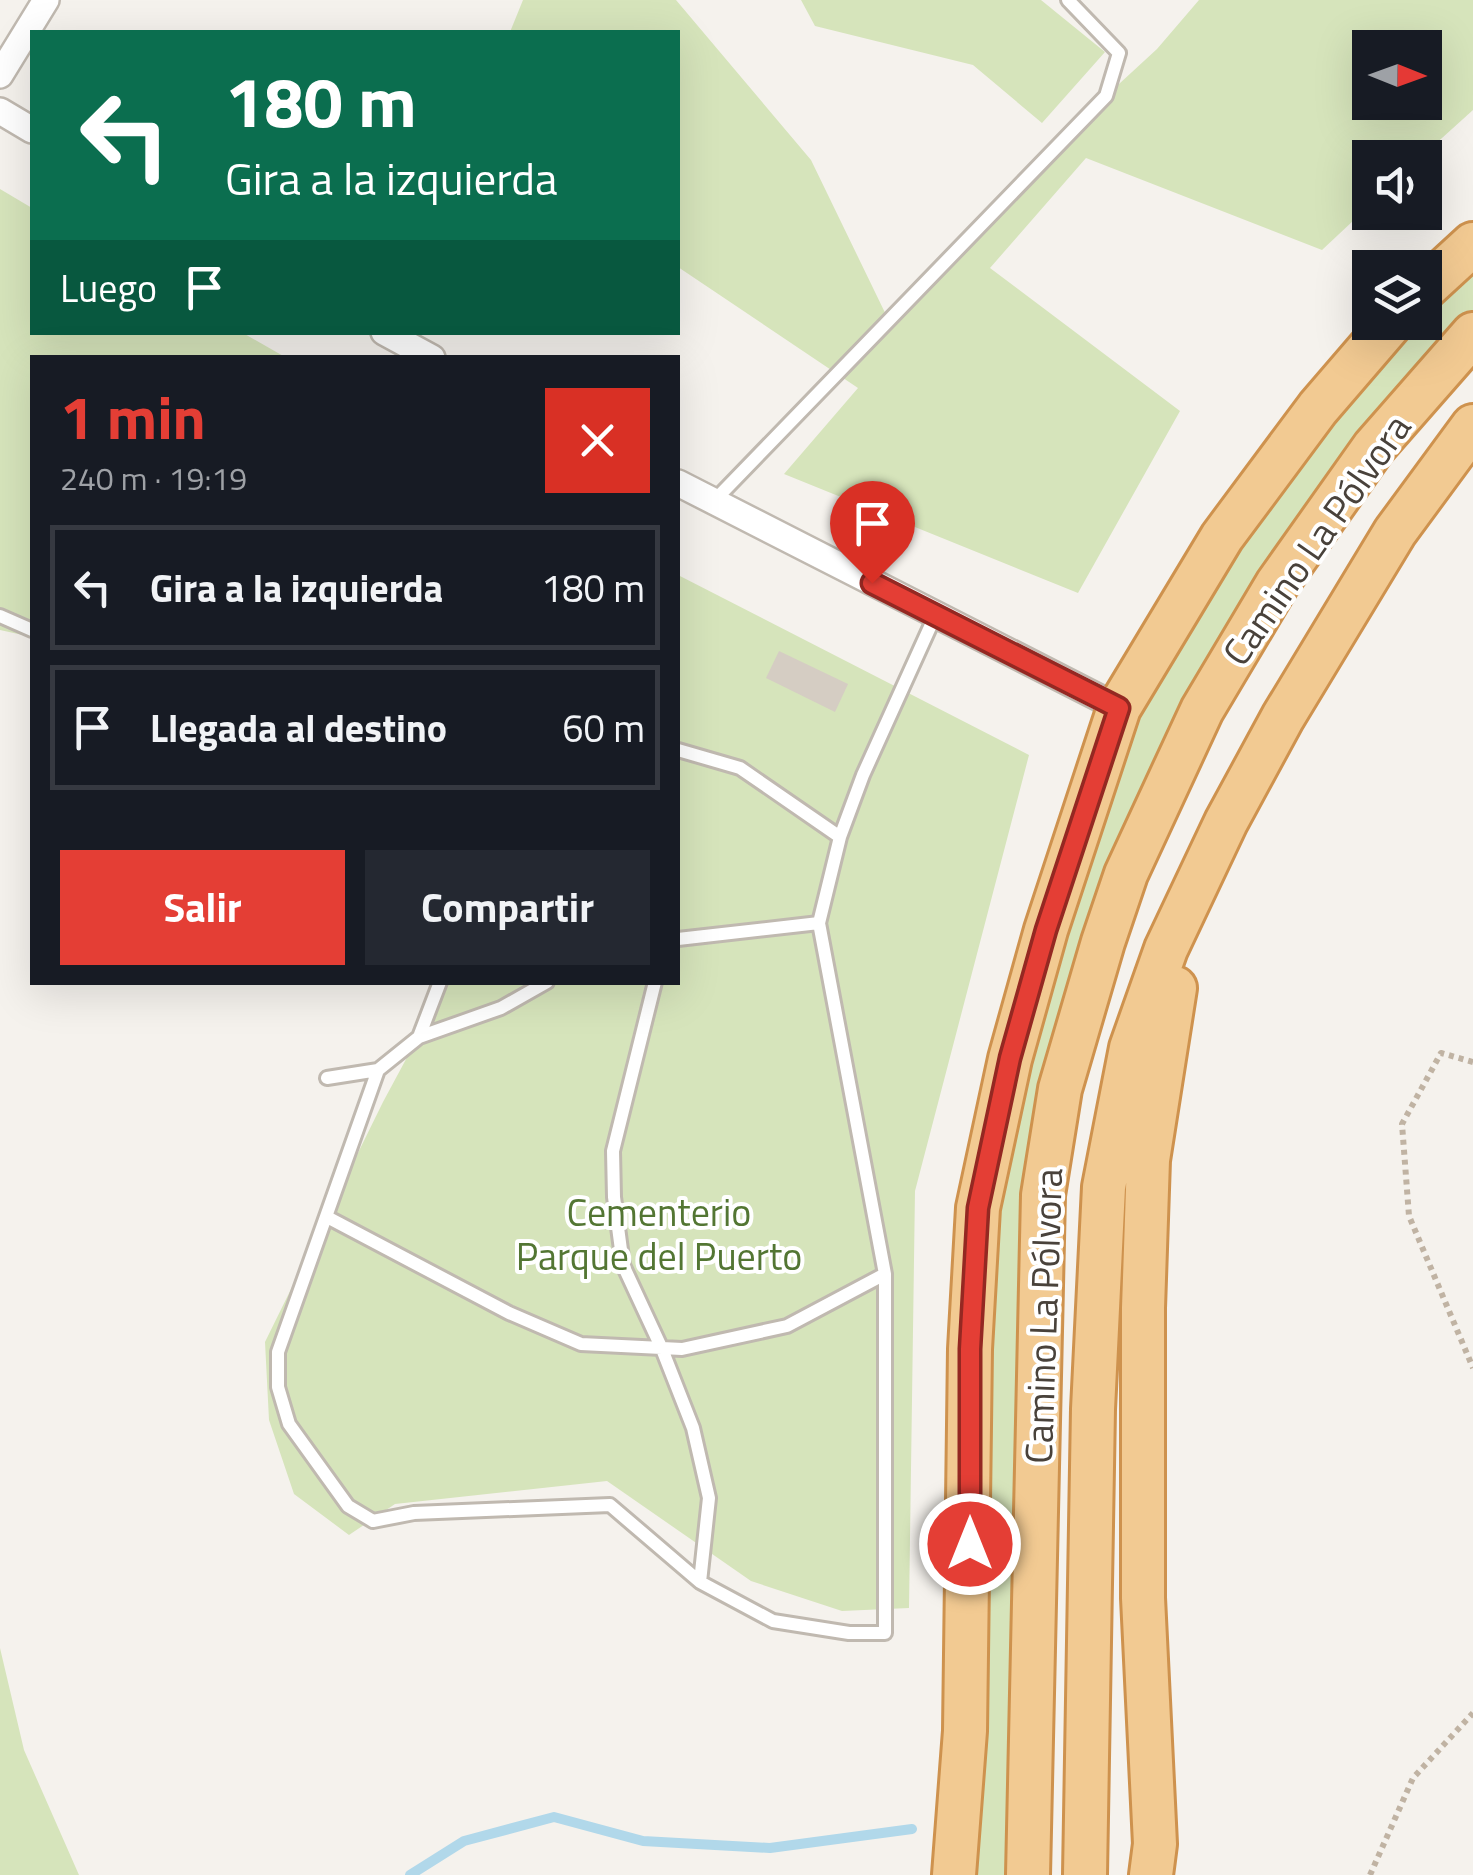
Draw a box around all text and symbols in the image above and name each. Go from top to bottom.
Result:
north arrow [1352,30,1442,120]
map controls [1352,30,1442,340]
text: 180 m [225,48,417,154]
icon: left [60,70,190,200]
button: sound [1352,140,1442,230]
text: Gira a la izquierda [225,144,558,212]
button: layers [1352,250,1442,340]
text: Luego [60,259,157,317]
icon: arrive [177,260,232,315]
text: 1 min [60,371,206,462]
button: close [545,388,650,493]
street label: Camino La Pólvora [1208,402,1425,677]
text: 240 m · 19:19 [60,454,247,502]
pin [830,481,915,584]
icon: arrive [845,496,900,551]
text: Gira a la izquierda [150,559,443,617]
text: 180 m [541,559,645,617]
icon: left [65,560,120,615]
text: Llegada al destino [150,699,447,757]
text: 60 m [562,699,645,757]
icon: arrive [65,700,120,755]
button: Salir [60,850,345,965]
button: Compartir [365,850,650,965]
street label: Camino La Pólvora [1009,1167,1077,1465]
park label: Cementerio Parque del Puerto [516,1183,802,1285]
position arrow [918,1492,1022,1596]

